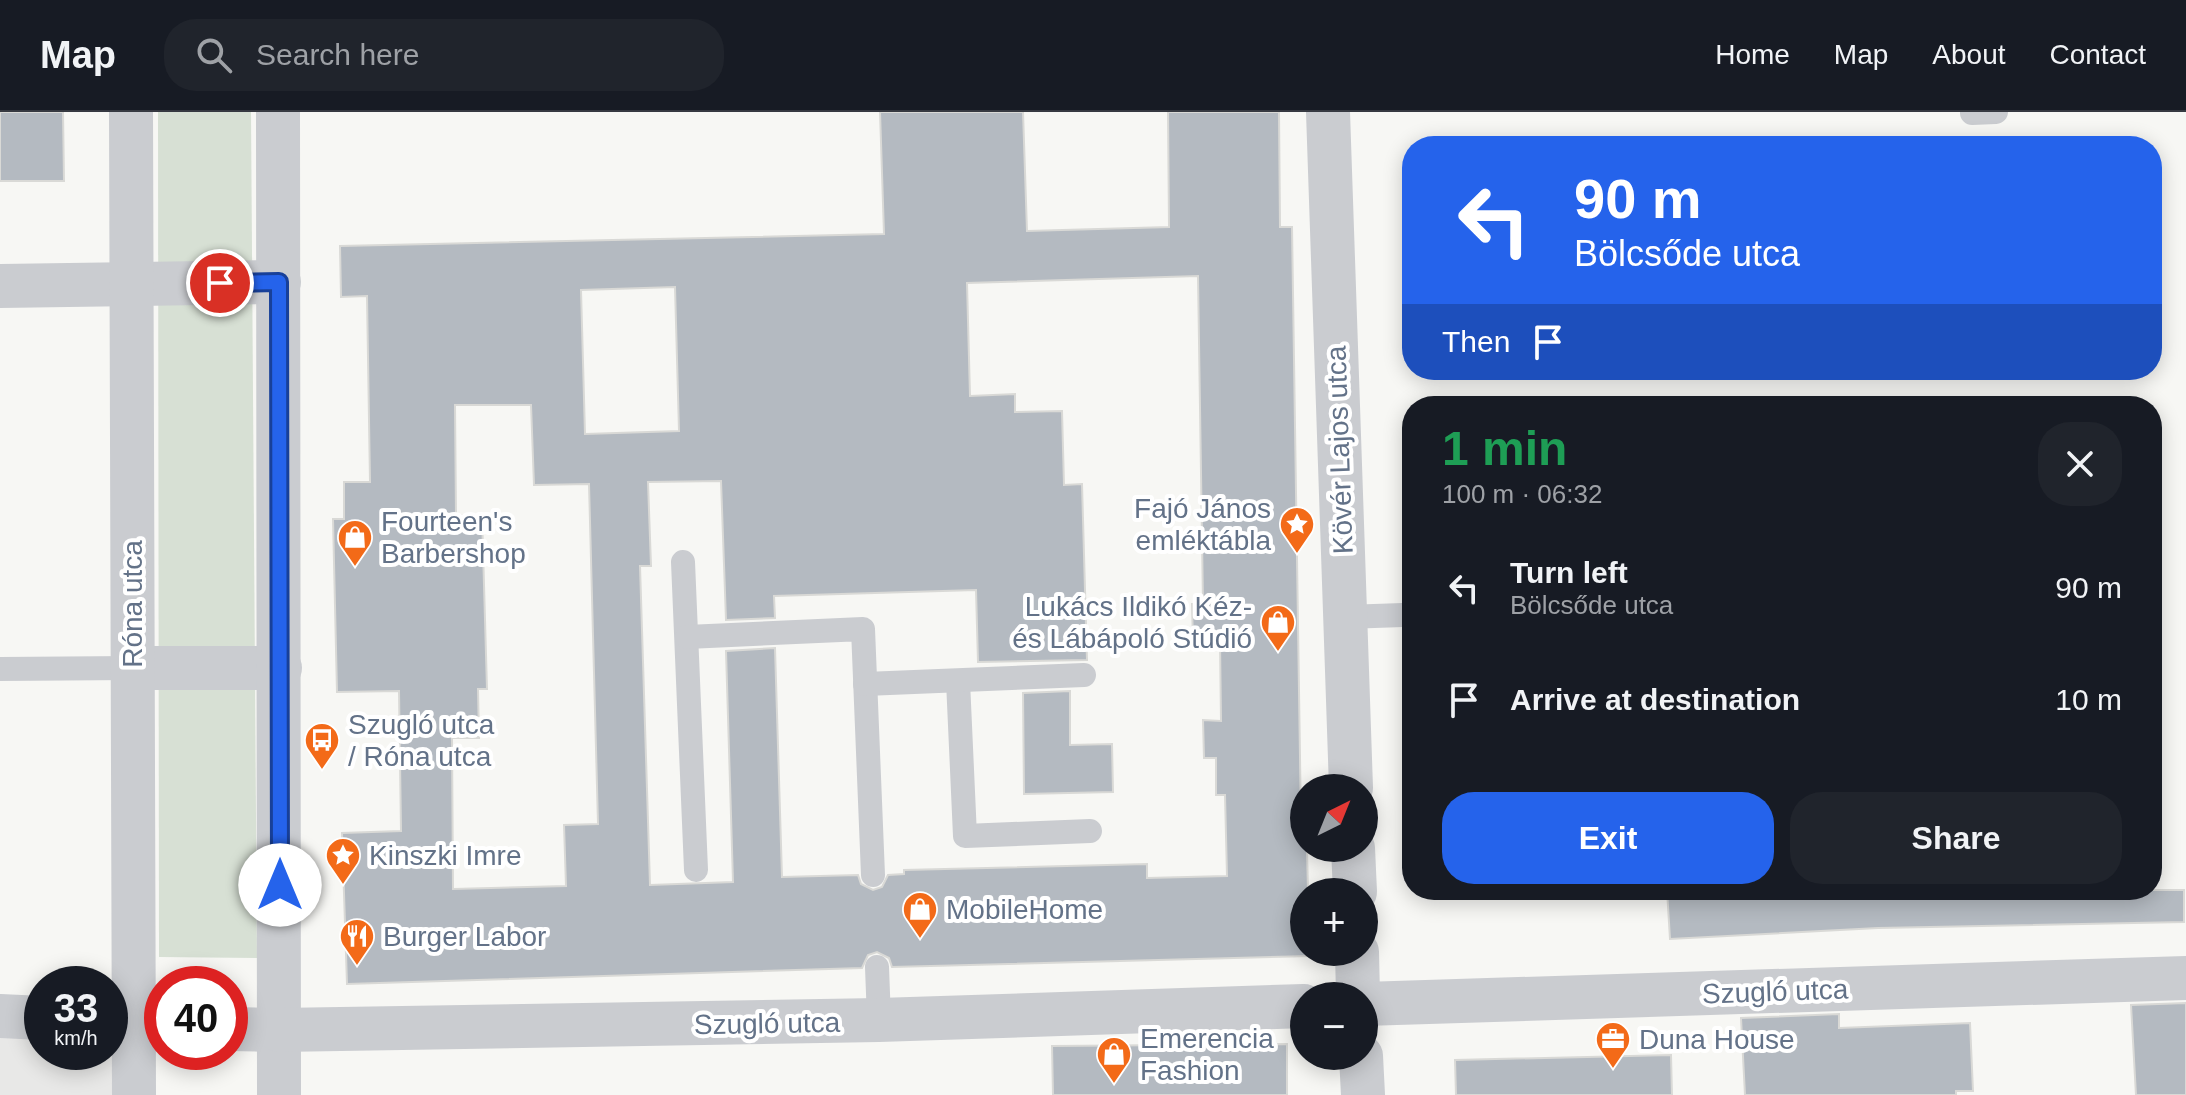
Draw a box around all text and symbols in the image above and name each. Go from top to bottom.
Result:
search box [164,19,724,91]
icon: search [192,33,236,77]
text: Map [40,34,116,76]
text: Search here [256,38,419,71]
text: Home [1715,39,1790,70]
text: Map [1834,39,1888,70]
text: About [1932,39,2006,70]
text: Contact [2050,39,2146,70]
text: 90 m [1574,167,1702,230]
icon: left [1442,168,1546,272]
text: Bölcsőde utca [1574,233,1800,274]
pin [186,249,254,317]
icon: arrive [198,261,242,305]
icon: arrive [1526,320,1570,364]
text: Then [1442,325,1510,358]
street label: Kövér Lajos utca [1320,345,1359,555]
text: 1 min [1442,422,1567,475]
button: close [2038,422,2122,506]
text: 100 m · 06:32 [1442,479,1602,509]
place label: Fajó János emléktábla [1134,493,1271,556]
place icon: Fajó János emléktábla [1278,505,1316,555]
place label: Fourteen's Barbershop [381,506,526,569]
shop icon: Fourteen's Barbershop [336,518,374,568]
street label: Róna utca [117,540,148,668]
text: Turn left [1510,556,1628,589]
icon: left [1442,566,1486,610]
text: 90 m [2055,571,2122,604]
text: Bölcsőde utca [1510,590,1673,620]
place label: Lukács Ildikó Kéz- és Lábápoló Stúdió [1012,591,1252,654]
shop icon: Lukács Ildikó Kéz- és Lábápoló Stúdió [1259,603,1297,653]
icon: arrive [1442,678,1486,722]
text: Arrive at destination [1510,683,1800,716]
text: 10 m [2055,683,2122,716]
place label: Szugló utca / Róna utca [348,709,495,772]
bus stop icon: Szugló utca / Róna utca [303,721,341,771]
north arrow [1290,774,1378,862]
map controls [1290,774,1378,1070]
button: Exit [1442,792,1774,884]
button: Share [1790,792,2122,884]
place icon: Kinszki Imre [324,836,362,886]
place label: Kinszki Imre [369,840,521,871]
position arrow [238,843,322,927]
button: + [1290,878,1378,966]
shop icon: MobileHome [901,890,939,940]
place label: MobileHome [946,894,1103,925]
restaurant icon: Burger Labor [338,917,376,967]
place label: Burger Labor [383,921,546,952]
speed limit sign: 40 [144,966,248,1070]
street label: Szugló utca [1701,973,1849,1010]
button: − [1290,982,1378,1070]
text: 33 [54,986,98,1030]
street label: Szugló utca [694,1007,841,1040]
office icon: Duna House [1594,1020,1632,1070]
place label: Emerencia Fashion [1140,1023,1274,1086]
place label: Duna House [1639,1024,1795,1055]
text: km/h [54,1027,98,1049]
shop icon: Emerencia Fashion [1095,1035,1133,1085]

